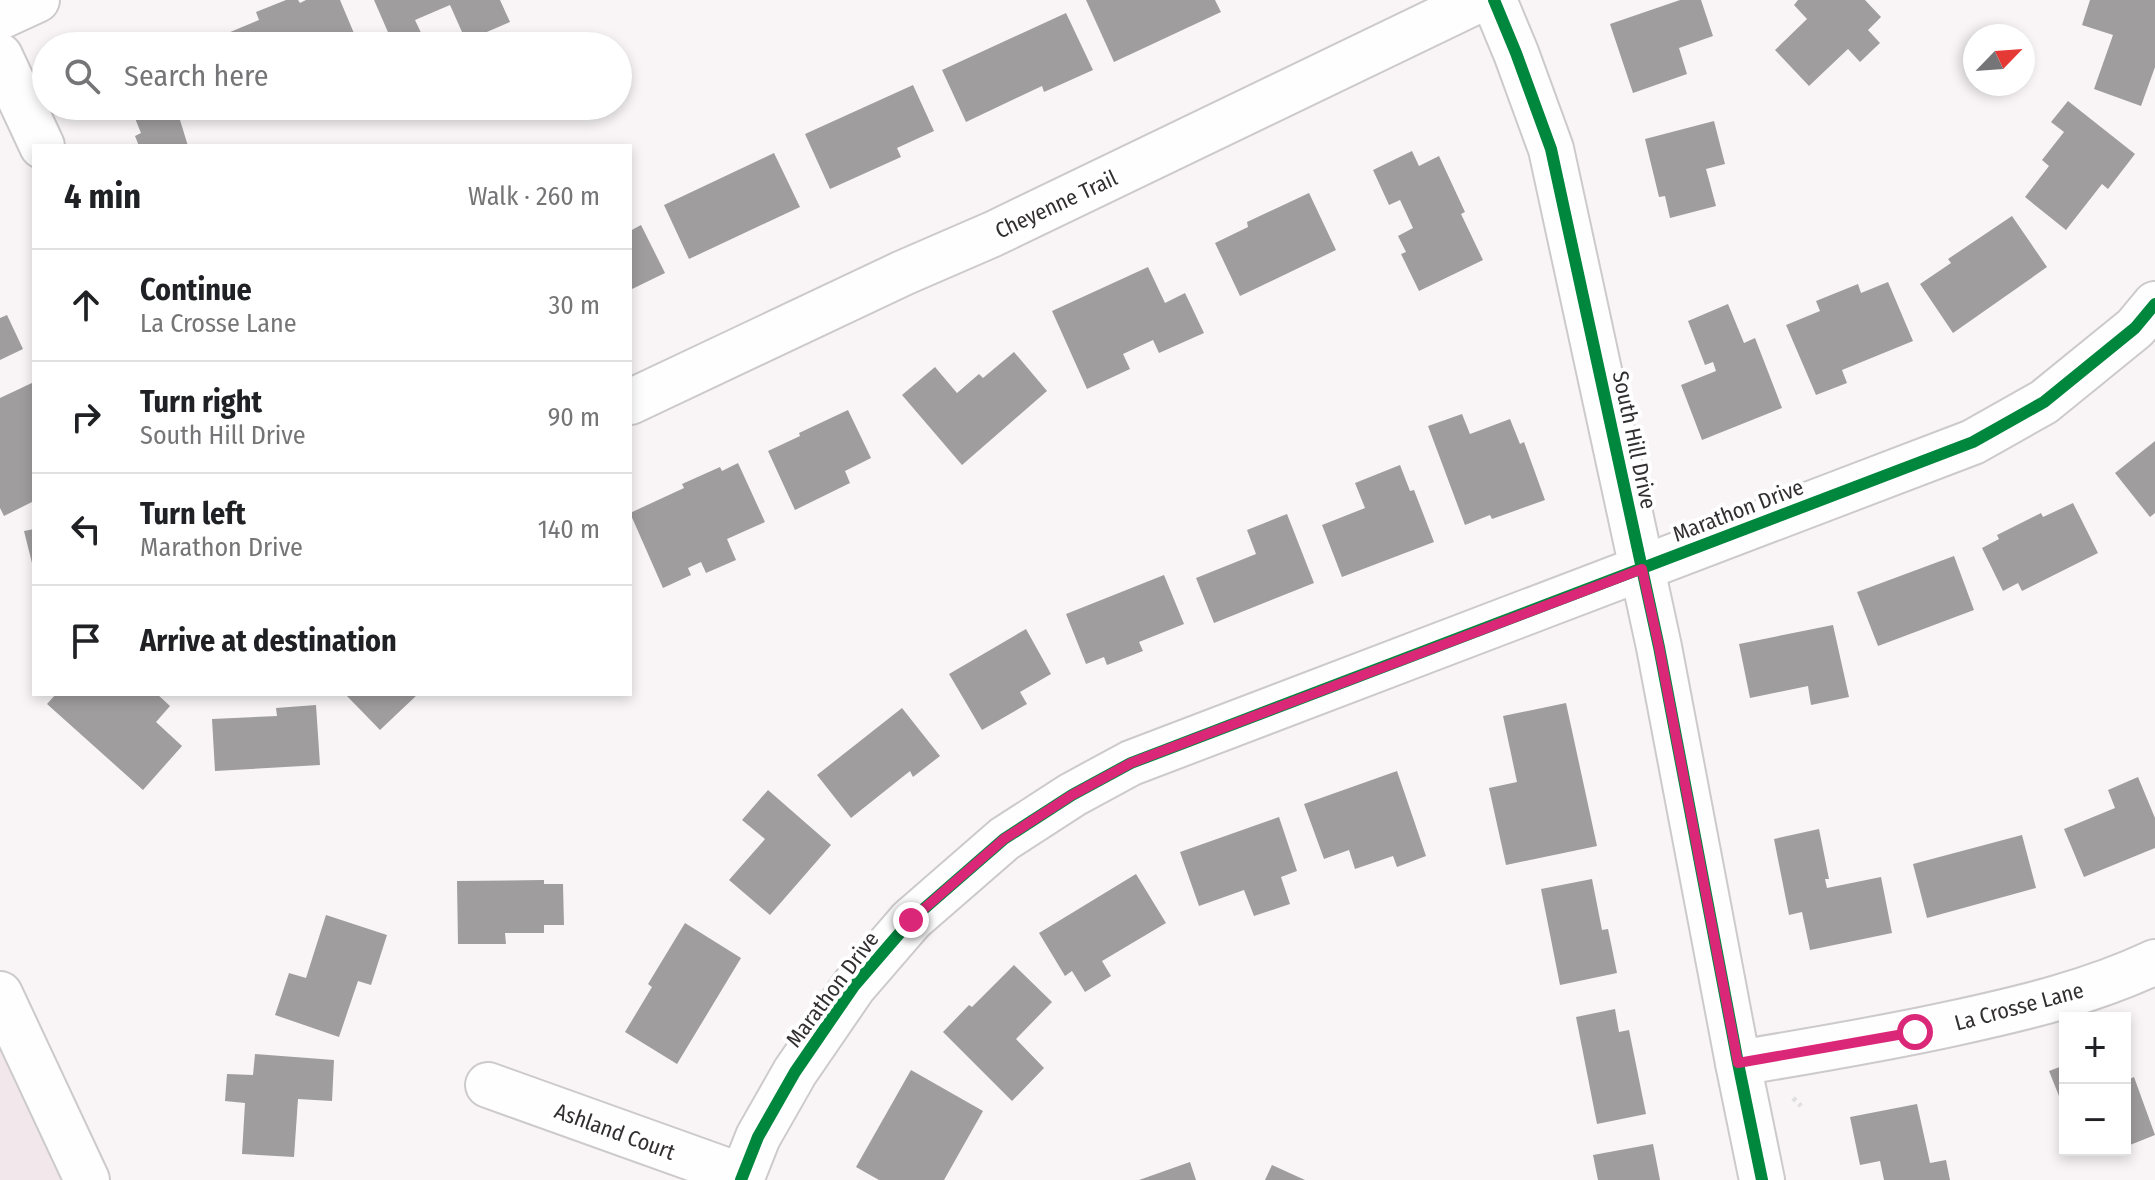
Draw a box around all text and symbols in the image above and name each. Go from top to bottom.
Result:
north arrow [1963,24,2035,96]
search box [32,32,632,120]
icon: search [60,54,104,98]
text: Search here [124,58,269,94]
street label: Cheyenne Trail [991,164,1122,245]
text: 4 min [64,176,141,217]
text: Walk · 260 m [468,181,600,212]
text: Continue [140,272,252,308]
icon: ahead [64,283,108,327]
text: 30 m [549,290,600,321]
text: La Crosse Lane [140,308,297,339]
street label: South Hill Drive [1607,369,1662,511]
text: Turn right [140,384,262,420]
icon: right [64,395,108,439]
text: 90 m [548,402,600,433]
text: South Hill Drive [140,420,306,451]
street label: Marathon Drive [1669,473,1807,548]
text: Turn left [140,496,246,532]
icon: left [64,507,108,551]
text: 140 m [538,514,600,545]
text: Marathon Drive [140,532,303,563]
icon: arrive [64,619,108,663]
text: Arrive at destination [140,623,397,659]
route end [893,902,929,938]
street label: Marathon Drive [780,926,885,1052]
street label: La Crosse Lane [1952,976,2087,1037]
map controls [2059,1012,2131,1156]
button: + [2059,1012,2131,1084]
route start [1897,1014,1933,1050]
button: − [2059,1084,2131,1156]
street label: Ashland Court [551,1097,680,1166]

